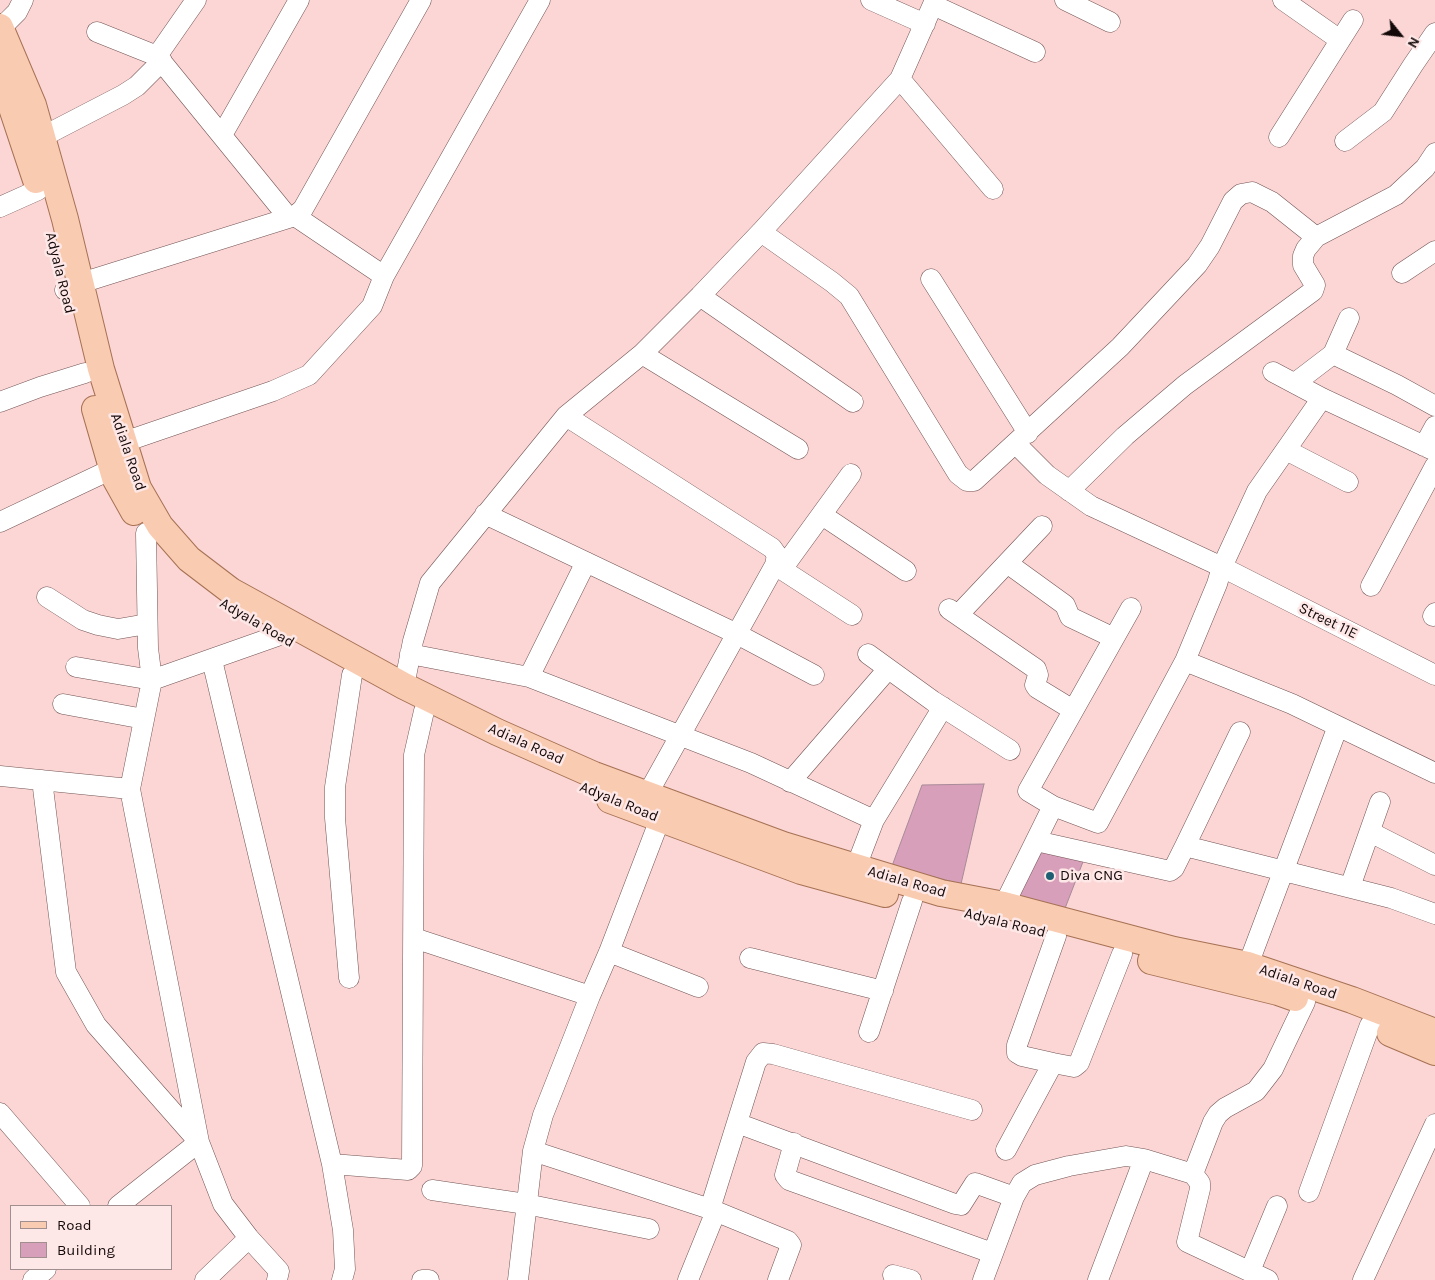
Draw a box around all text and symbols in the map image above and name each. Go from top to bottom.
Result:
north arrow [1375,10,1425,60]
text: N [1404,34,1423,51]
street label: Adyala Road [41,230,79,316]
street label: Adiala Road [106,411,150,493]
street label: Adyala Road [216,594,298,652]
street label: Street 11E [1296,599,1360,643]
street label: Adiala Road [485,719,567,769]
street label: Adyala Road [577,778,661,826]
street label: Adiala Road [866,862,948,902]
place label: Diva CNG [1060,867,1123,885]
marker: Diva CNG [1044,870,1056,882]
street label: Adyala Road [962,904,1048,942]
street label: Adiala Road [1257,960,1339,1004]
legend [10,1205,172,1270]
text: Road [57,1216,92,1234]
text: Building [57,1241,115,1259]

